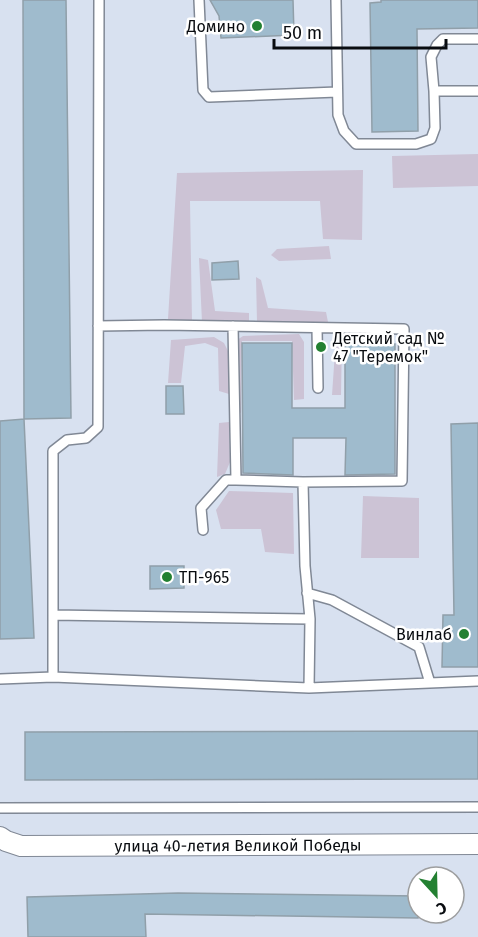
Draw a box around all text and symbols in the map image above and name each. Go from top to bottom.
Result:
scale bar [274,12,446,50]
place label: Домино [186,17,245,36]
marker: Домино [250,19,264,33]
text: 50 m [283,22,322,44]
place label: Детский сад № 47 "Теремок" [332,329,445,366]
marker: Детский сад № 47 "Теремок" [314,340,328,354]
place label: ТП-965 [179,568,229,587]
marker: ТП-965 [160,570,174,584]
place label: Винлаб [396,625,452,644]
marker: Винлаб [457,627,471,641]
street label: улица 40-летия Великой Победы [114,835,362,855]
north arrow [406,865,466,925]
text: С [433,898,449,919]

